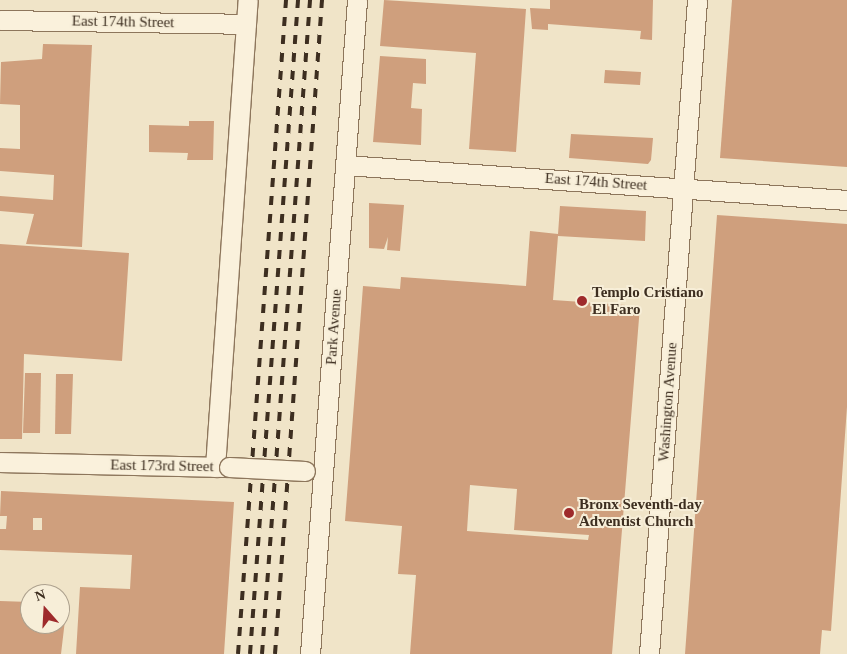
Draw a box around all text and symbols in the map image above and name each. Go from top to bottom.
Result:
street label: East 174th Street [72,12,174,32]
street label: East 174th Street [544,169,648,195]
place label: Templo Cristiano El Faro [592,283,704,318]
street label: Park Avenue [322,288,346,366]
marker: Templo Cristiano El Faro [576,295,588,307]
street label: Washington Avenue [655,341,681,463]
street label: East 173rd Street [110,456,214,476]
place label: Bronx Seventh-day Adventist Church [579,495,702,530]
marker: Bronx Seventh-day Adventist Church [563,507,575,519]
north arrow [20,584,70,634]
text: N [33,587,48,604]

